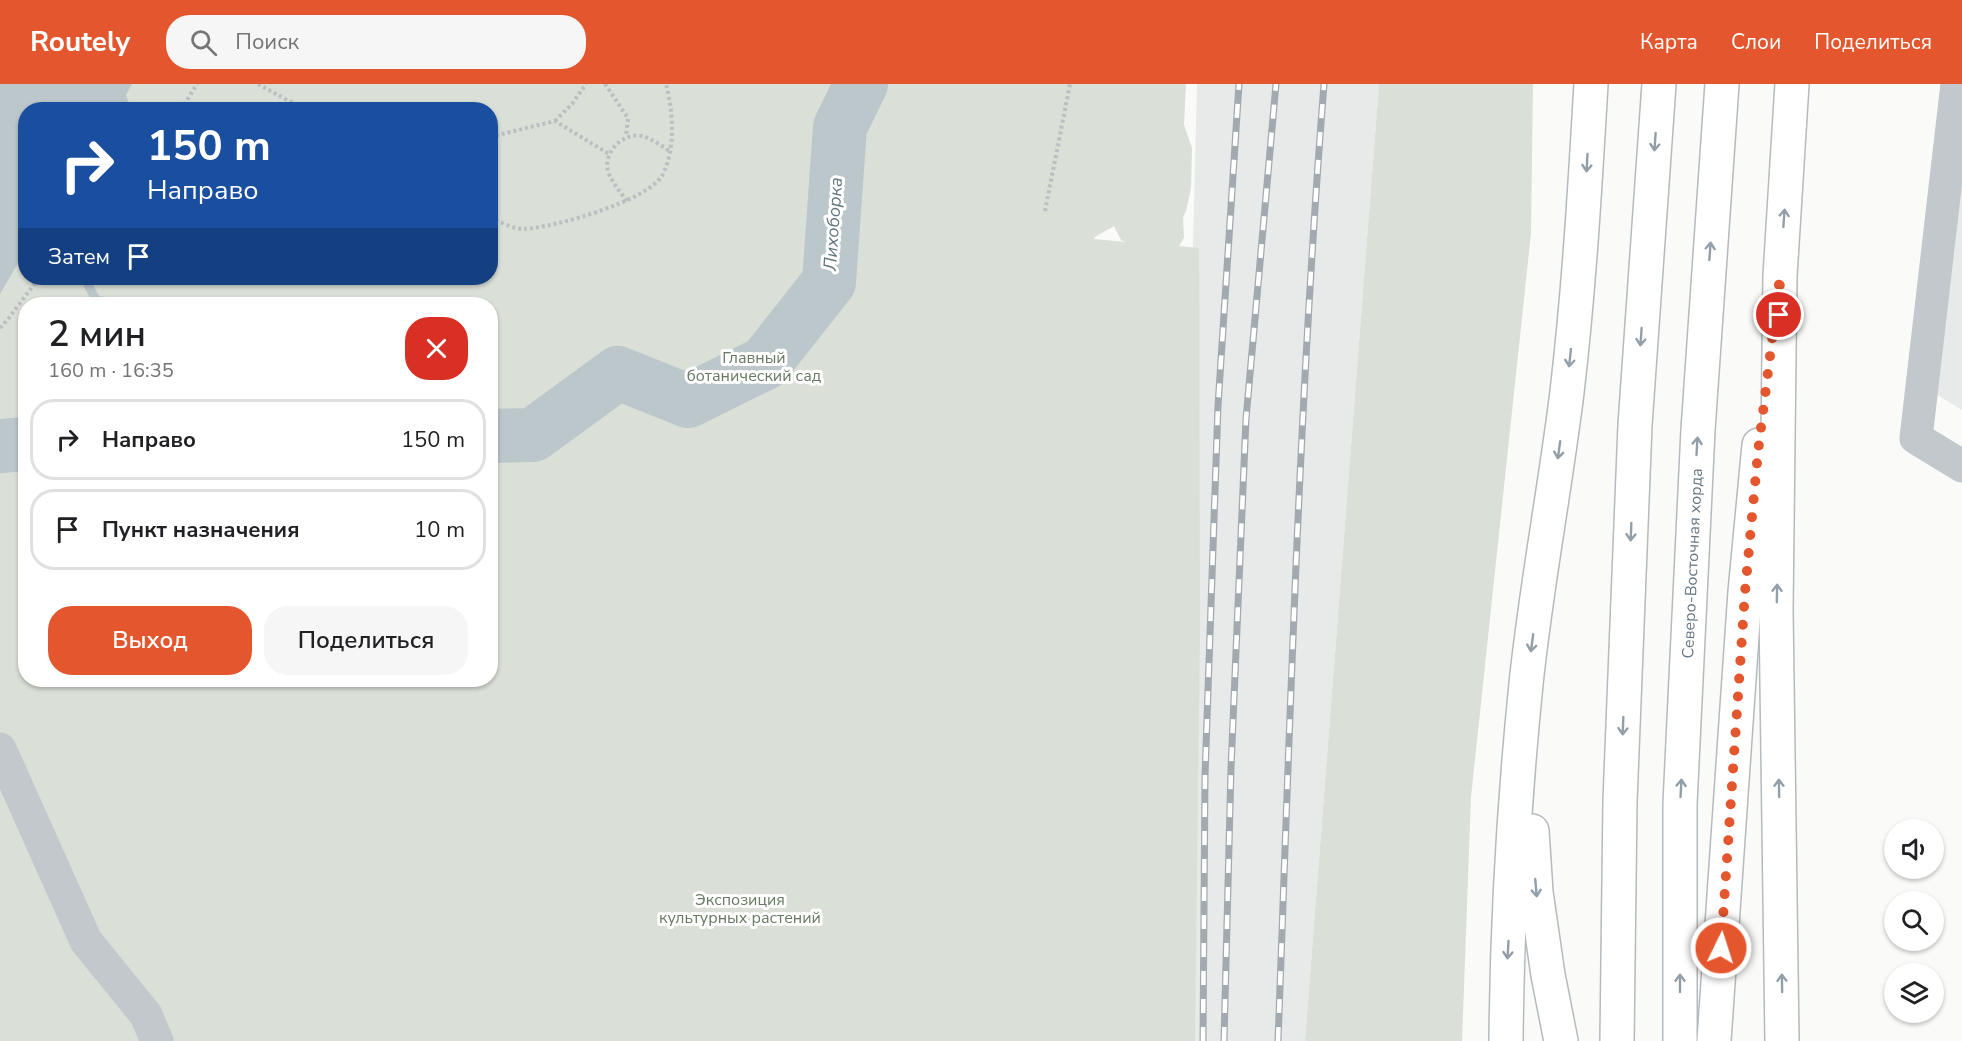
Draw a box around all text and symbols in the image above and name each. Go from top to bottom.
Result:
search box [166,15,586,69]
text: Routely [30,23,130,61]
icon: search [187,26,220,59]
text: Поиск [235,27,299,57]
text: Карта [1640,28,1698,56]
text: Слои [1731,28,1781,56]
text: Поделиться [1814,28,1932,56]
text: 150 m [147,118,271,175]
icon: right [48,126,126,204]
one-way arrow [1650,132,1661,152]
one-way arrow [1581,153,1592,173]
text: Направо [147,172,258,209]
water label: Лихоборка [818,176,848,273]
one-way arrow [1778,209,1789,229]
icon: arrive [122,240,155,273]
text: Затем [48,242,110,272]
one-way arrow [1705,242,1716,262]
pin [1753,289,1804,340]
icon: arrive [1762,298,1795,331]
text: 2 мин [48,310,146,359]
button: close [405,317,468,380]
one-way arrow [1636,326,1647,346]
park label: Главный ботанический сад [687,347,822,387]
one-way arrow [1565,347,1576,367]
text: 160 m · 16:35 [48,357,174,384]
icon: right [51,423,84,456]
text: Направо [102,425,196,455]
text: 150 m [401,425,465,455]
one-way arrow [1691,436,1702,456]
one-way arrow [1553,439,1564,459]
street label: Северо-Восточная хорда [1677,468,1708,659]
icon: arrive [51,513,84,546]
text: Пункт назначения [102,515,300,545]
text: 10 m [414,515,465,545]
one-way arrow [1625,521,1636,541]
one-way arrow [1771,583,1782,603]
button: Выход [48,606,252,675]
button: Поделиться [264,606,468,675]
one-way arrow [1527,632,1538,652]
one-way arrow [1617,716,1628,736]
one-way arrow [1676,778,1687,798]
one-way arrow [1773,778,1785,798]
map controls [1884,819,1944,1023]
button: sound [1884,819,1944,879]
one-way arrow [1531,877,1542,897]
park label: Экспозиция культурных растений [659,889,821,929]
button: search [1884,891,1944,951]
position arrow [1689,916,1753,980]
one-way arrow [1502,940,1513,960]
button: layers [1884,963,1944,1023]
one-way arrow [1674,973,1686,993]
one-way arrow [1776,973,1787,993]

